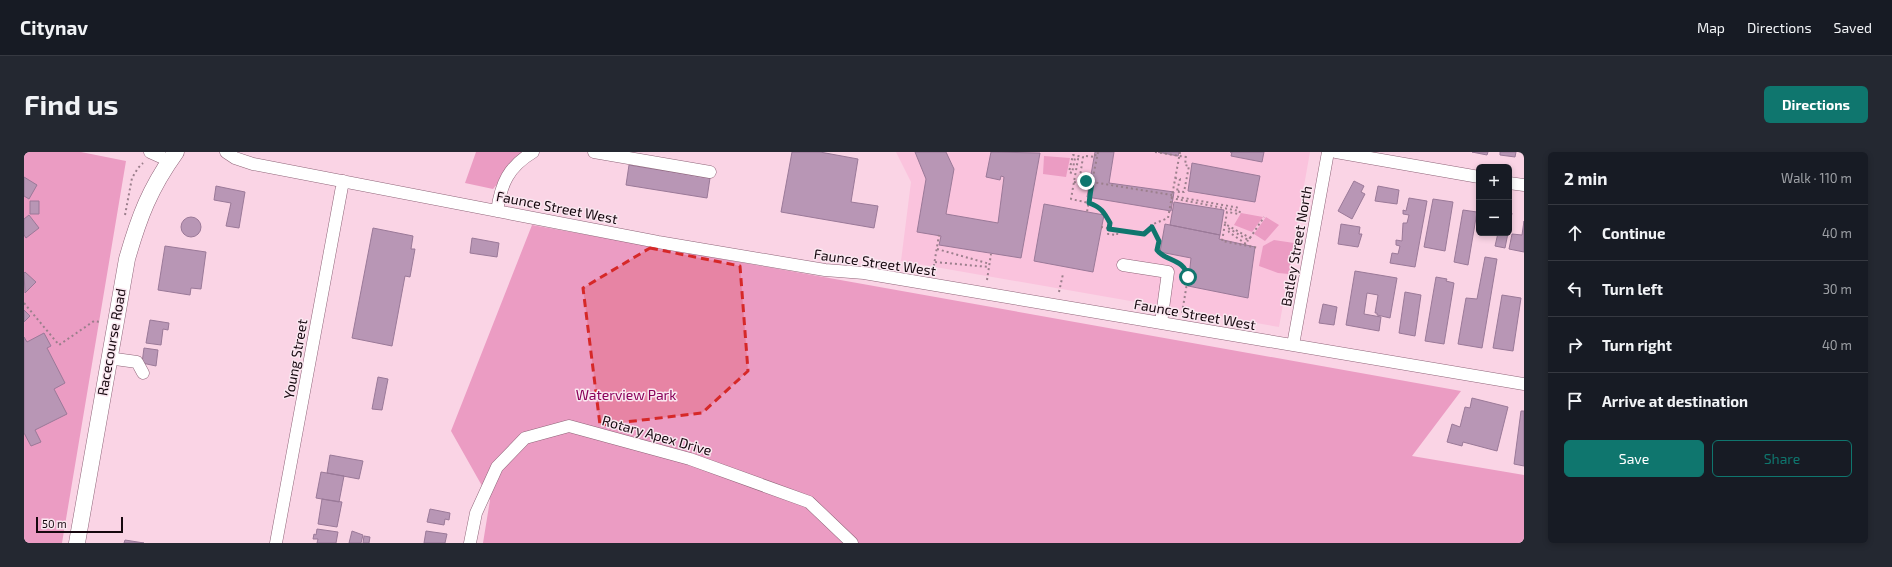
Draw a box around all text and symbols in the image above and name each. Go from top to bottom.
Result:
text: Citynav [20,16,88,39]
text: Map [1697,19,1725,36]
text: Directions [1747,19,1812,36]
text: Saved [1834,19,1872,36]
button: Directions [1764,86,1868,123]
text: Find us [24,87,118,121]
map controls [1476,164,1512,236]
button: + [1476,164,1512,200]
text: 2 min [1564,168,1607,188]
text: Walk · 110 m [1781,170,1852,186]
route end [1077,172,1095,190]
street label: Batley Street North [1277,184,1315,308]
street label: Faunce Street West [495,187,619,227]
button: − [1476,200,1512,236]
icon: ahead [1564,222,1586,244]
text: Continue [1602,224,1665,242]
text: 40 m [1822,225,1852,241]
street label: Faunce Street West [813,245,937,279]
route start [1179,268,1197,286]
icon: left [1564,278,1586,300]
text: Turn left [1602,280,1663,298]
text: 30 m [1823,281,1852,297]
street label: Racecourse Road [93,287,129,397]
street label: Faunce Street West [1133,295,1257,333]
street label: Young Street [280,318,310,400]
icon: right [1564,334,1586,356]
text: Turn right [1602,336,1672,354]
text: 40 m [1822,337,1852,353]
park label: Waterview Park [576,386,676,403]
icon: arrive [1564,390,1586,412]
text: Arrive at destination [1602,392,1748,410]
street label: Rotary Apex Drive [600,411,714,459]
button: Save [1564,440,1704,477]
button: Share [1712,440,1852,477]
scale bar [36,515,123,534]
text: 50 m [42,517,67,530]

